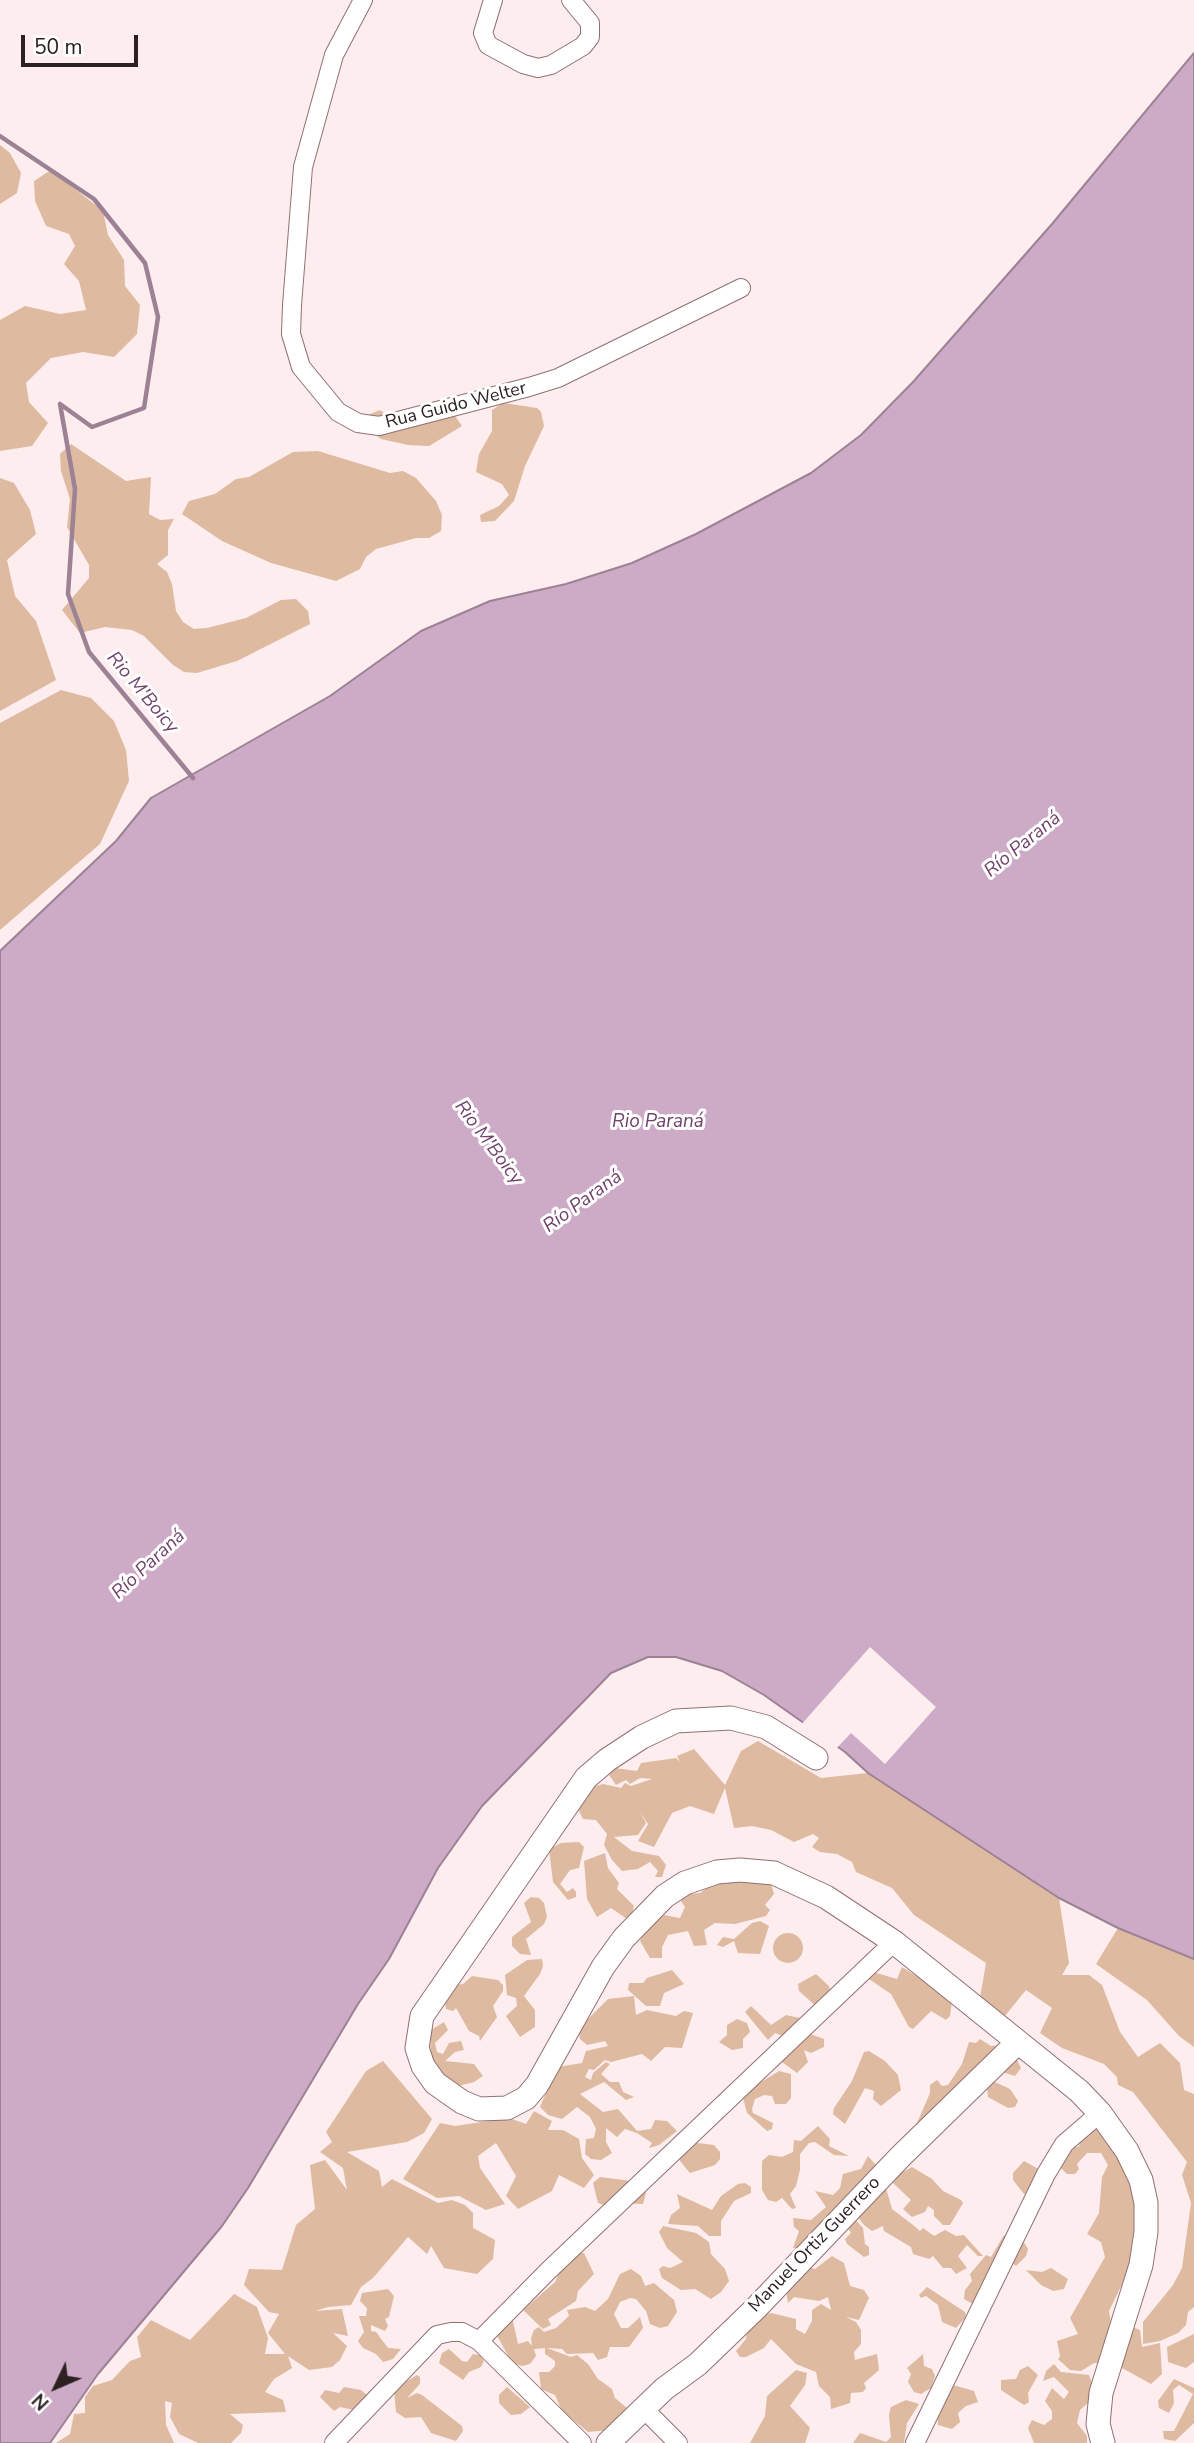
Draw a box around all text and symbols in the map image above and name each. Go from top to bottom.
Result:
scale bar [24,21,142,65]
text: 50 m [34,33,83,61]
street label: Rua Guido Welter [383,378,529,434]
water label: Rio M'Boicy [101,648,183,738]
water label: Río Paraná [980,807,1066,883]
water label: Rio M'Boicy [449,1096,527,1190]
water label: Rio Paraná [612,1111,704,1133]
water label: Río Paraná [539,1166,627,1238]
water label: Río Paraná [108,1525,190,1605]
street label: Manuel Ortiz Guerrero [745,2173,885,2317]
north arrow [21,2352,91,2422]
text: N [27,2387,55,2416]

